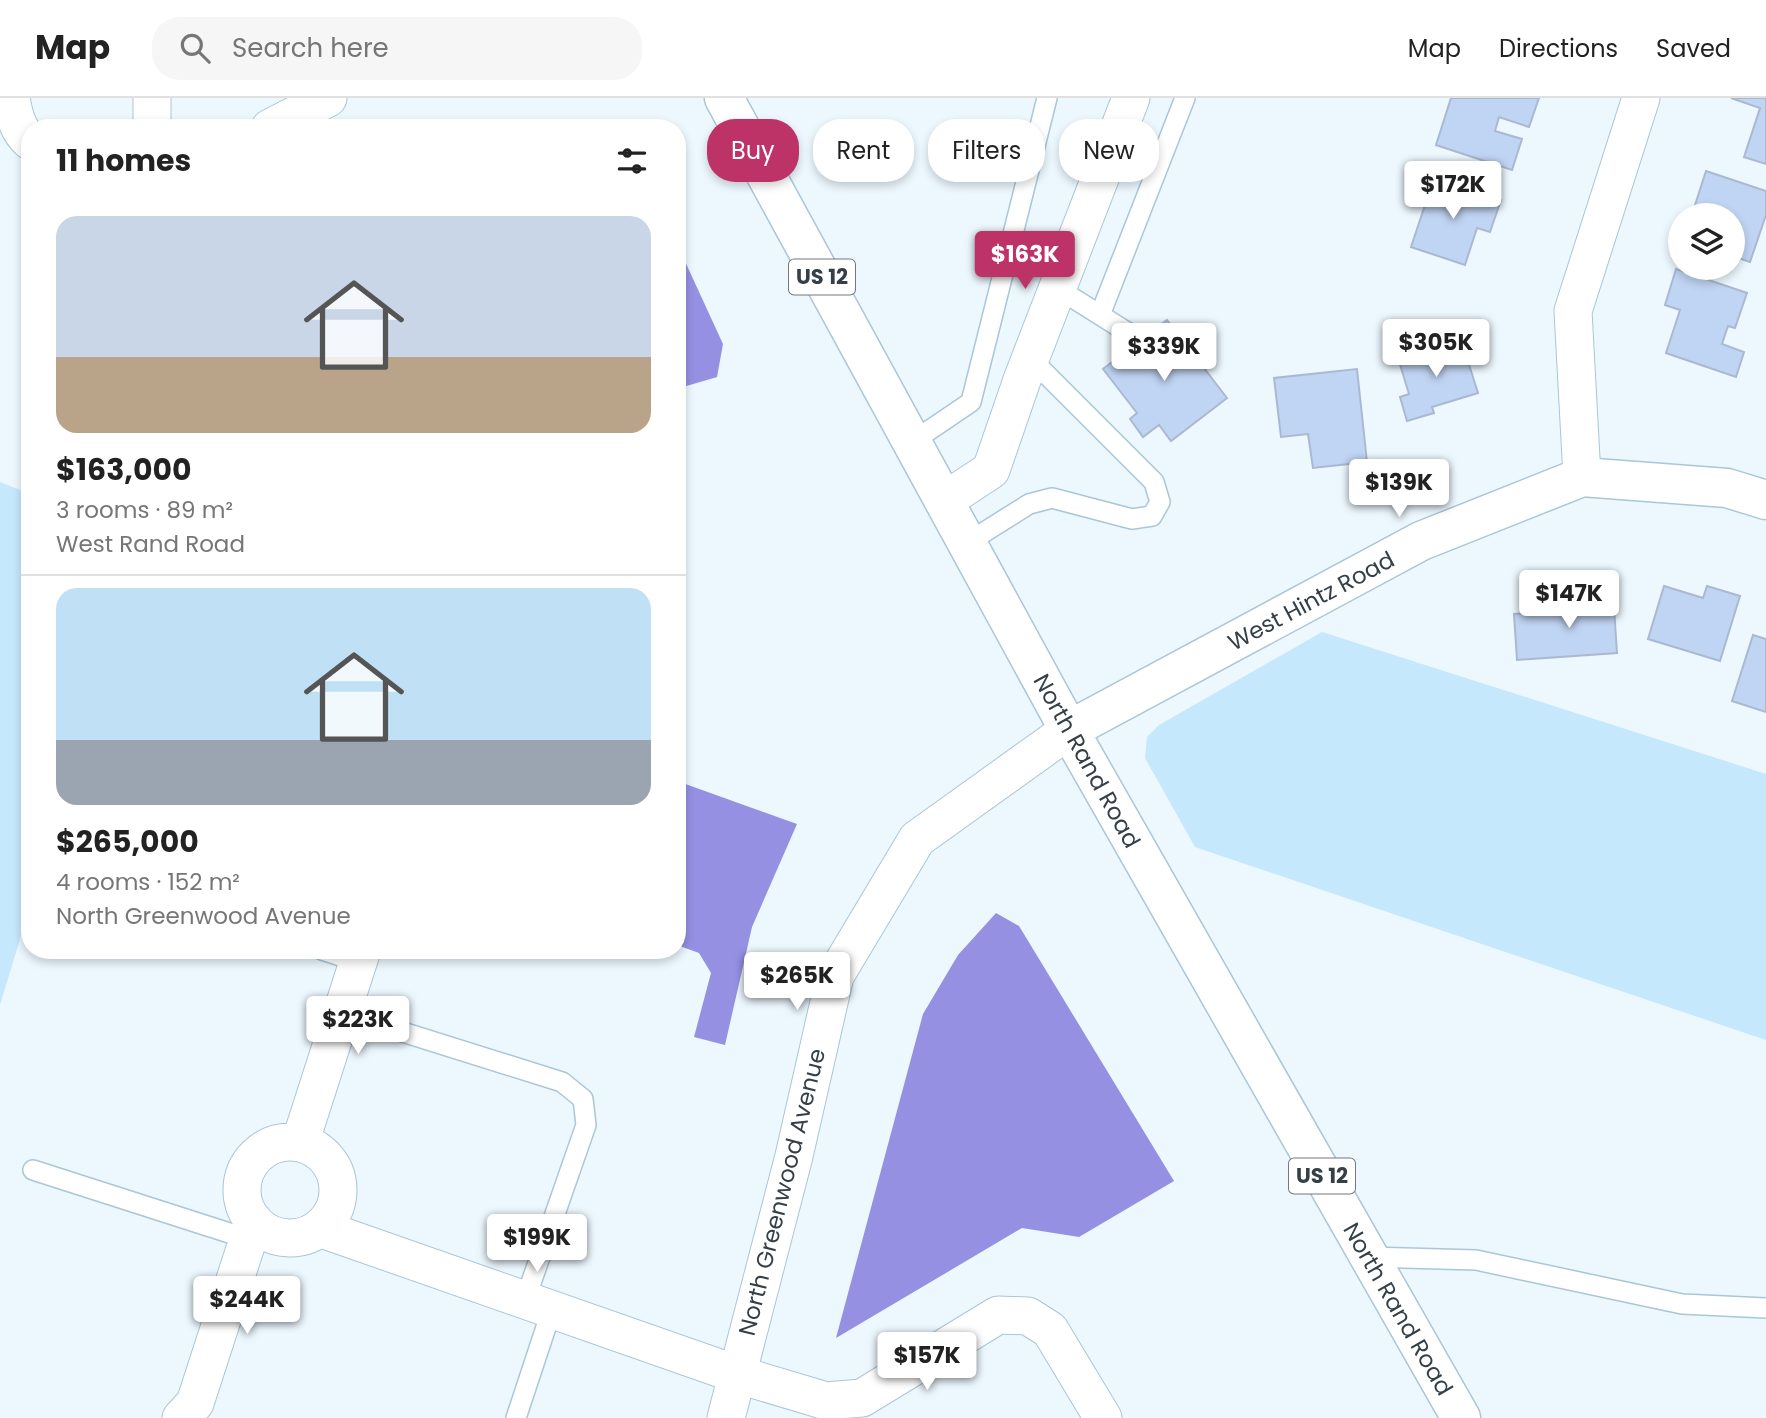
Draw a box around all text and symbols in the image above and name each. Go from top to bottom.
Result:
search box [152,17,642,80]
text: Map [35,24,110,71]
icon: search [176,29,214,67]
text: Search here [232,30,389,66]
text: Map [1408,32,1461,65]
text: Directions [1499,32,1618,65]
text: Saved [1656,32,1731,65]
chip: Buy [707,119,799,182]
chip: Rent [813,119,914,182]
chip: Filters [928,119,1045,182]
chip: New [1059,119,1159,182]
text: 11 homes [56,139,191,182]
icon: filters [613,142,651,180]
pin: $172K [1404,162,1502,221]
text: $172K [1420,168,1486,200]
map controls [1668,203,1745,280]
button: layers [1668,203,1745,280]
pin: $163K [976,232,1074,291]
text: $163K [991,238,1059,270]
road number: US 12 [789,260,855,294]
icon: home [291,262,417,388]
pin: $305K [1387,320,1485,379]
pin: $339K [1115,324,1213,383]
text: $305K [1398,326,1474,358]
text: $339K [1127,330,1201,362]
text: $163,000 [56,448,192,491]
pin: $139K [1350,460,1448,519]
text: $139K [1365,466,1433,498]
text: 3 rooms · 89 m² [56,494,233,526]
text: West Rand Road [56,528,245,560]
street label: West Hintz Road [1222,544,1400,658]
pin: $147K [1520,570,1618,630]
text: $147K [1535,577,1603,609]
icon: home [291,634,417,760]
street label: North Rand Road [1026,668,1148,854]
text: $265,000 [56,820,199,863]
text: 4 rooms · 152 m² [56,866,240,898]
text: North Greenwood Avenue [56,900,351,932]
pin: $265K [748,953,846,1012]
text: $265K [760,959,834,991]
pin: $223K [309,996,407,1056]
text: $223K [322,1003,394,1035]
street label: North Greenwood Avenue [731,1045,833,1339]
road number: US 12 [1289,1158,1355,1194]
pin: $199K [488,1214,586,1274]
street label: North Rand Road [1336,1217,1460,1401]
text: $199K [503,1221,571,1253]
pin: $244K [198,1276,296,1336]
text: $244K [209,1283,285,1315]
pin: $157K [878,1332,976,1392]
text: $157K [893,1339,961,1371]

